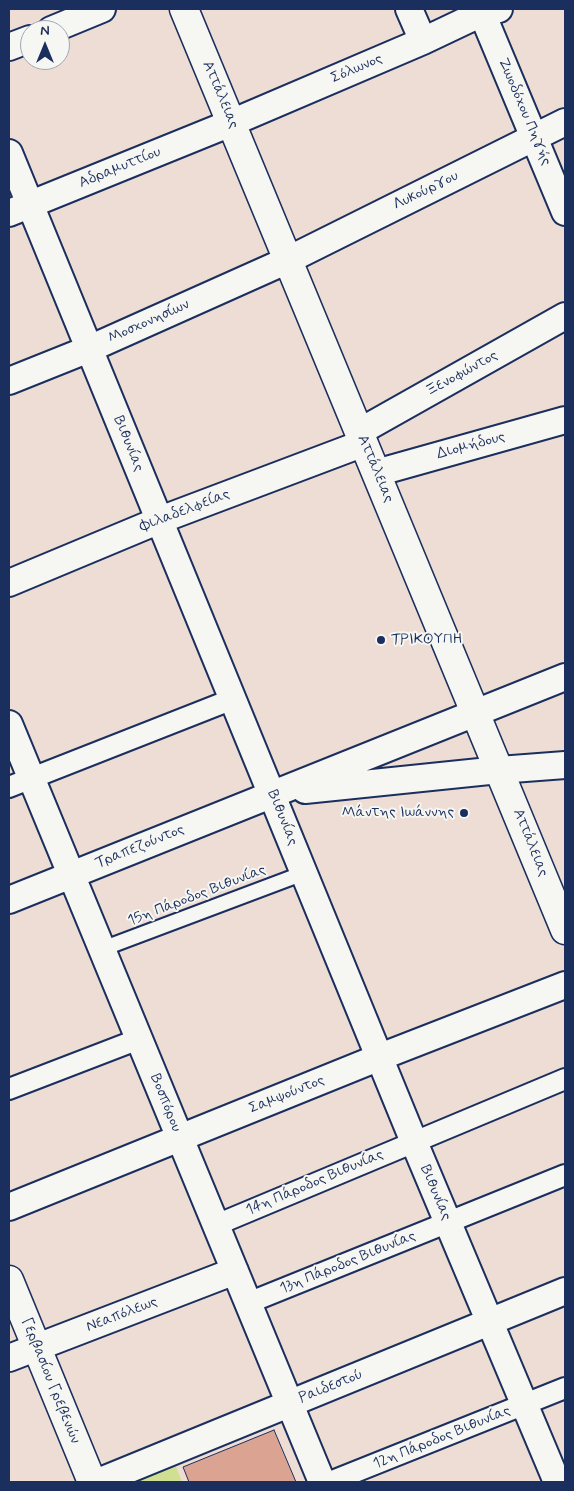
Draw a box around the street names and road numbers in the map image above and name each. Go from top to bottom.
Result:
street label: Σόλωνος [329,50,385,88]
street label: Ζωοδόχου Πηγής [493,56,555,168]
street label: Αττάλειας [198,58,242,132]
street label: Αδραμυττίου [76,143,164,193]
street label: Λυκούργου [390,167,462,215]
street label: Μοσχονησίων [106,296,192,348]
street label: Ξενοφώντος [423,347,501,401]
street label: Βιθυνίας [109,414,147,474]
street label: Διομήδους [435,428,507,464]
street label: Αττάλειας [353,432,397,506]
street label: Φιλαδελφείας [138,486,232,536]
street label: Βιθυνίας [263,788,301,848]
street label: Αττάλειας [508,806,552,880]
street label: Τραπεζούντος [93,821,187,873]
street label: 15η Πάροδος Βιθυνίας [125,861,269,931]
street label: Βοσπόρου [145,1071,185,1135]
street label: Σαμψούντος [247,1072,327,1118]
street label: 14η Πάροδος Βιθυνίας [244,1146,386,1220]
street label: Βιθυνίας [415,1163,455,1223]
street label: 13η Πάροδος Βιθυνίας [277,1228,419,1298]
street label: Νεαπόλεως [84,1293,160,1337]
street label: Γερβασίου Γρεβενών [17,1315,83,1447]
street label: Ραιδεστού [296,1366,366,1408]
street label: 12η Πάροδος Βιθυνίας [371,1402,513,1474]

